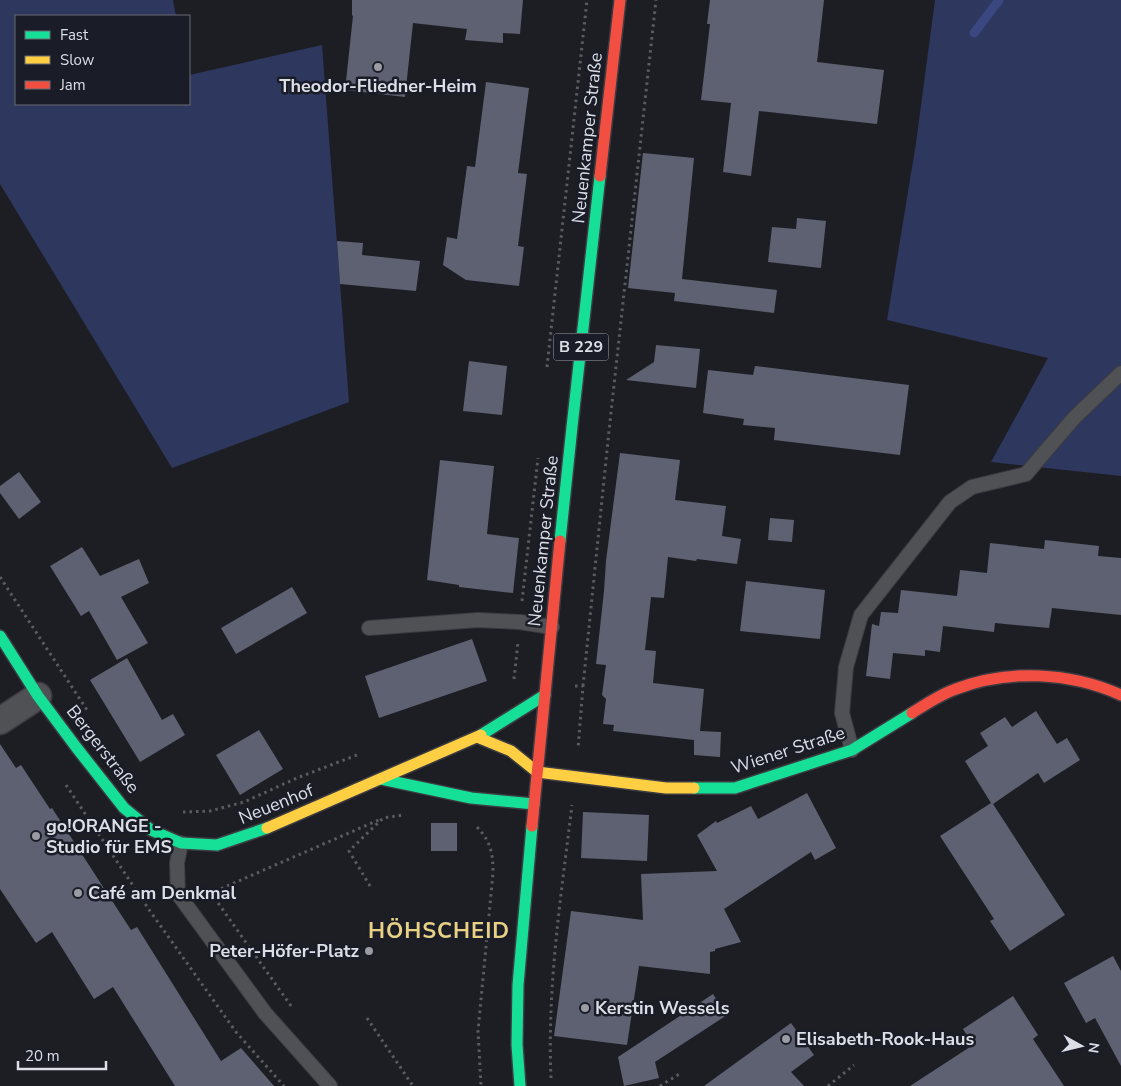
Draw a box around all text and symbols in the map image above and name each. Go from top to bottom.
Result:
legend [15,15,190,105]
text: Fast [60,25,89,45]
text: Slow [60,50,95,70]
street label: Neuenkamper Straße [566,51,608,225]
marker: Theodor-Fliedner-Heim [372,61,384,73]
place label: Theodor-Fliedner-Heim [279,74,477,98]
text: Jam [59,75,86,95]
road number: B 229 [554,334,608,361]
street label: Neuenkamper Straße [522,454,564,628]
street label: Bergerstraße [61,700,145,798]
street label: Wiener Straße [728,720,848,780]
street label: Neuenhof [235,778,318,830]
place label: go!ORANGE - Studio für EMS [46,814,172,859]
marker: go!ORANGE - Studio für EMS [30,830,42,842]
place label: Café am Denkmal [88,881,236,905]
marker: Café am Denkmal [72,887,84,899]
district label: HÖHSCHEID [368,916,510,946]
place label: Peter-Höfer-Platz [209,939,359,963]
marker: Peter-Höfer-Platz [363,945,375,957]
place label: Kerstin Wessels [595,996,730,1020]
marker: Kerstin Wessels [579,1002,591,1014]
north arrow [1056,1021,1106,1071]
place label: Elisabeth-Rook-Haus [796,1027,974,1051]
marker: Elisabeth-Rook-Haus [780,1033,792,1045]
scale bar [18,1038,105,1070]
text: N [1083,1041,1104,1054]
text: 20 m [25,1046,60,1066]

